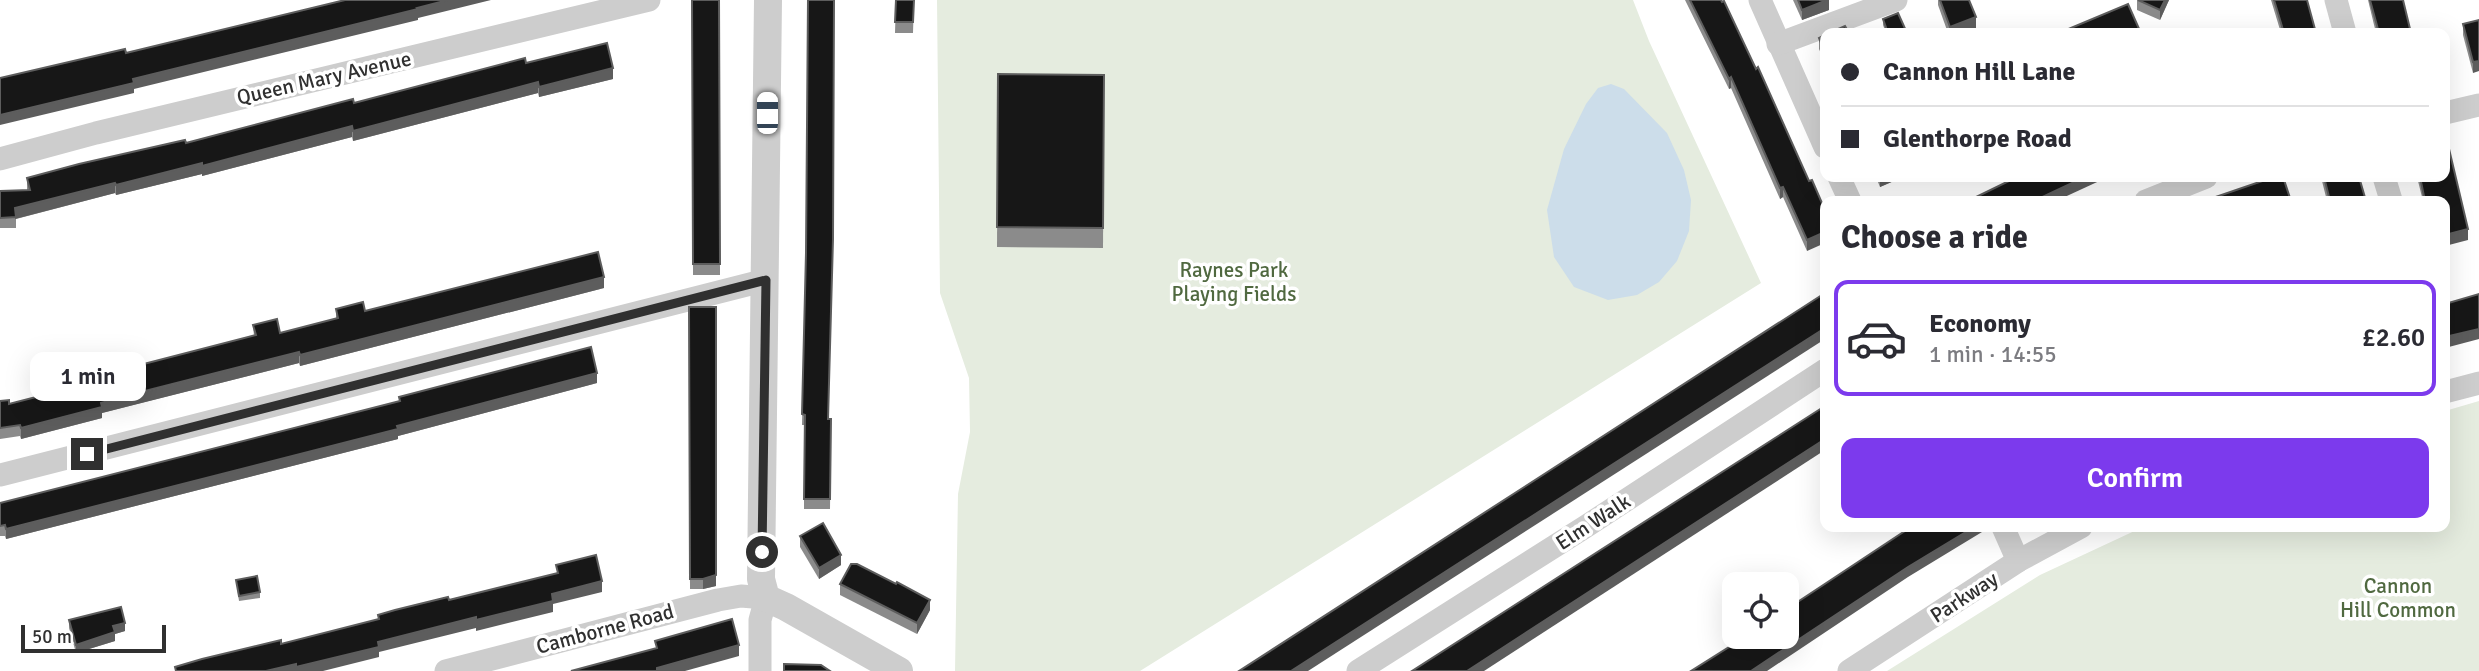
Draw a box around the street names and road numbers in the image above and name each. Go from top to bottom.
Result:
street label: Queen Mary Avenue [234,45,414,111]
street label: Elm Walk [1551,488,1636,556]
street label: Parkway [1925,565,2003,628]
street label: Camborne Road [533,598,677,660]

